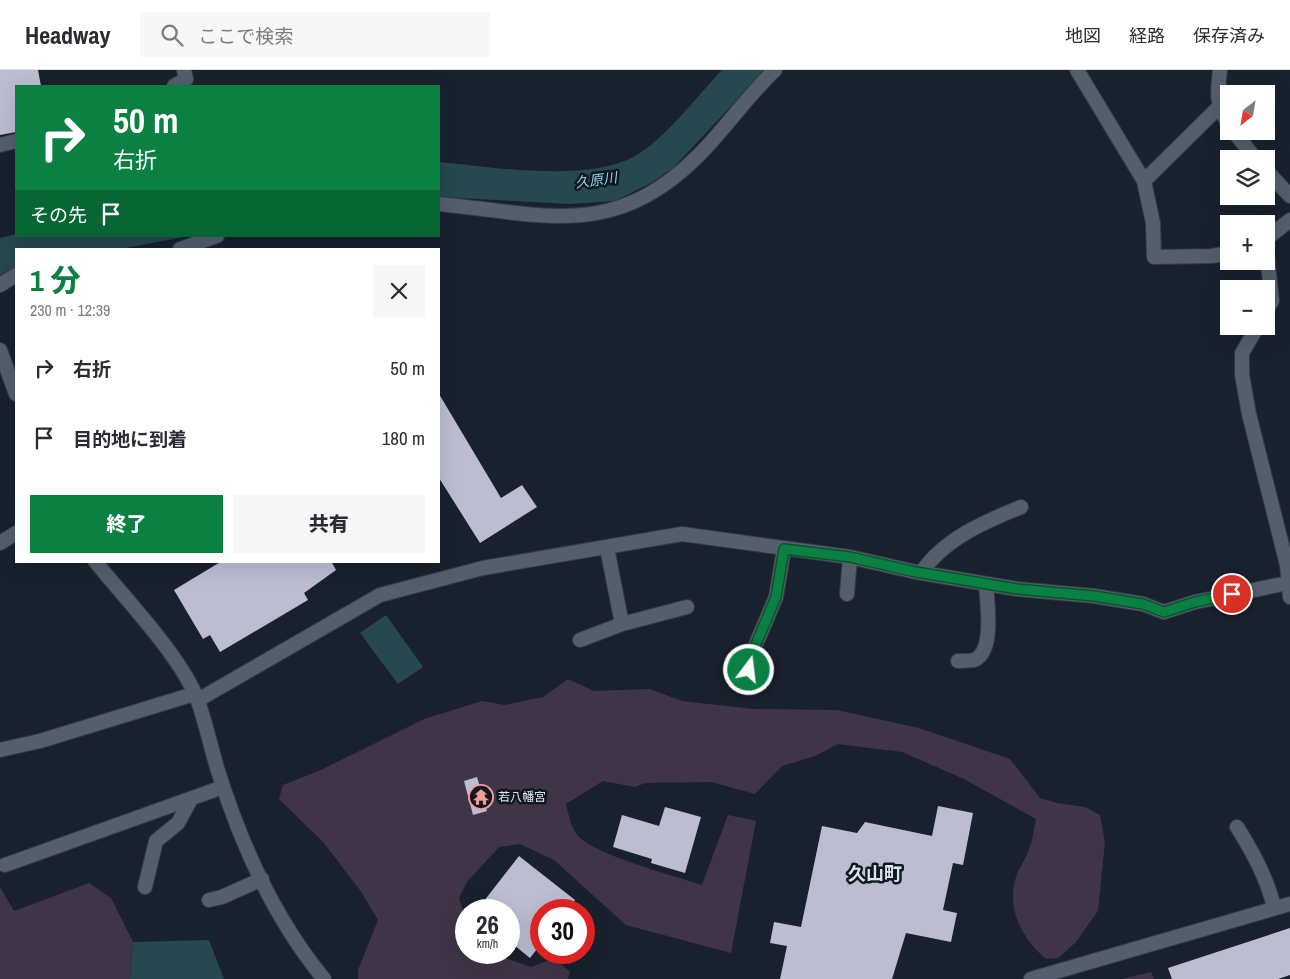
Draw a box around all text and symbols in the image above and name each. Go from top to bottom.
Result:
search box [140,12,490,57]
text: Headway [25,19,110,51]
icon: search [158,21,186,49]
text: ここで検索 [198,23,293,49]
text: 地図 [1065,23,1101,48]
text: 経路 [1129,23,1165,48]
text: 保存済み [1193,23,1265,48]
north arrow [1220,85,1275,140]
map controls [1220,85,1275,335]
text: 50 m [113,97,178,144]
icon: right [30,105,95,170]
text: 右折 [113,145,157,175]
button: layers [1220,150,1275,205]
water label: 久原川 [574,168,620,192]
icon: arrive [97,200,125,228]
text: その先 [30,202,87,228]
button: + [1220,215,1275,270]
text: 1 分 [30,260,81,300]
button: close [373,265,425,317]
button: − [1220,280,1275,335]
text: 230 m · 12:39 [30,299,110,321]
icon: right [30,354,58,382]
text: 50 m [390,355,425,381]
text: 右折 [73,356,111,382]
icon: arrive [30,424,58,452]
text: 180 m [382,425,425,451]
text: 目的地に到着 [73,426,187,452]
button: 終了 [30,495,223,553]
button: 共有 [233,495,425,553]
pin [1211,573,1253,615]
icon: arrive [1218,580,1246,608]
position arrow [722,643,774,695]
temple icon: 若八幡宮 [468,784,494,810]
place label: 若八幡宮 [498,789,546,805]
district label: 久山町 [848,861,902,886]
speed limit sign: 30 [530,899,595,964]
text: 26 [476,908,499,942]
text: km/h [477,936,498,952]

